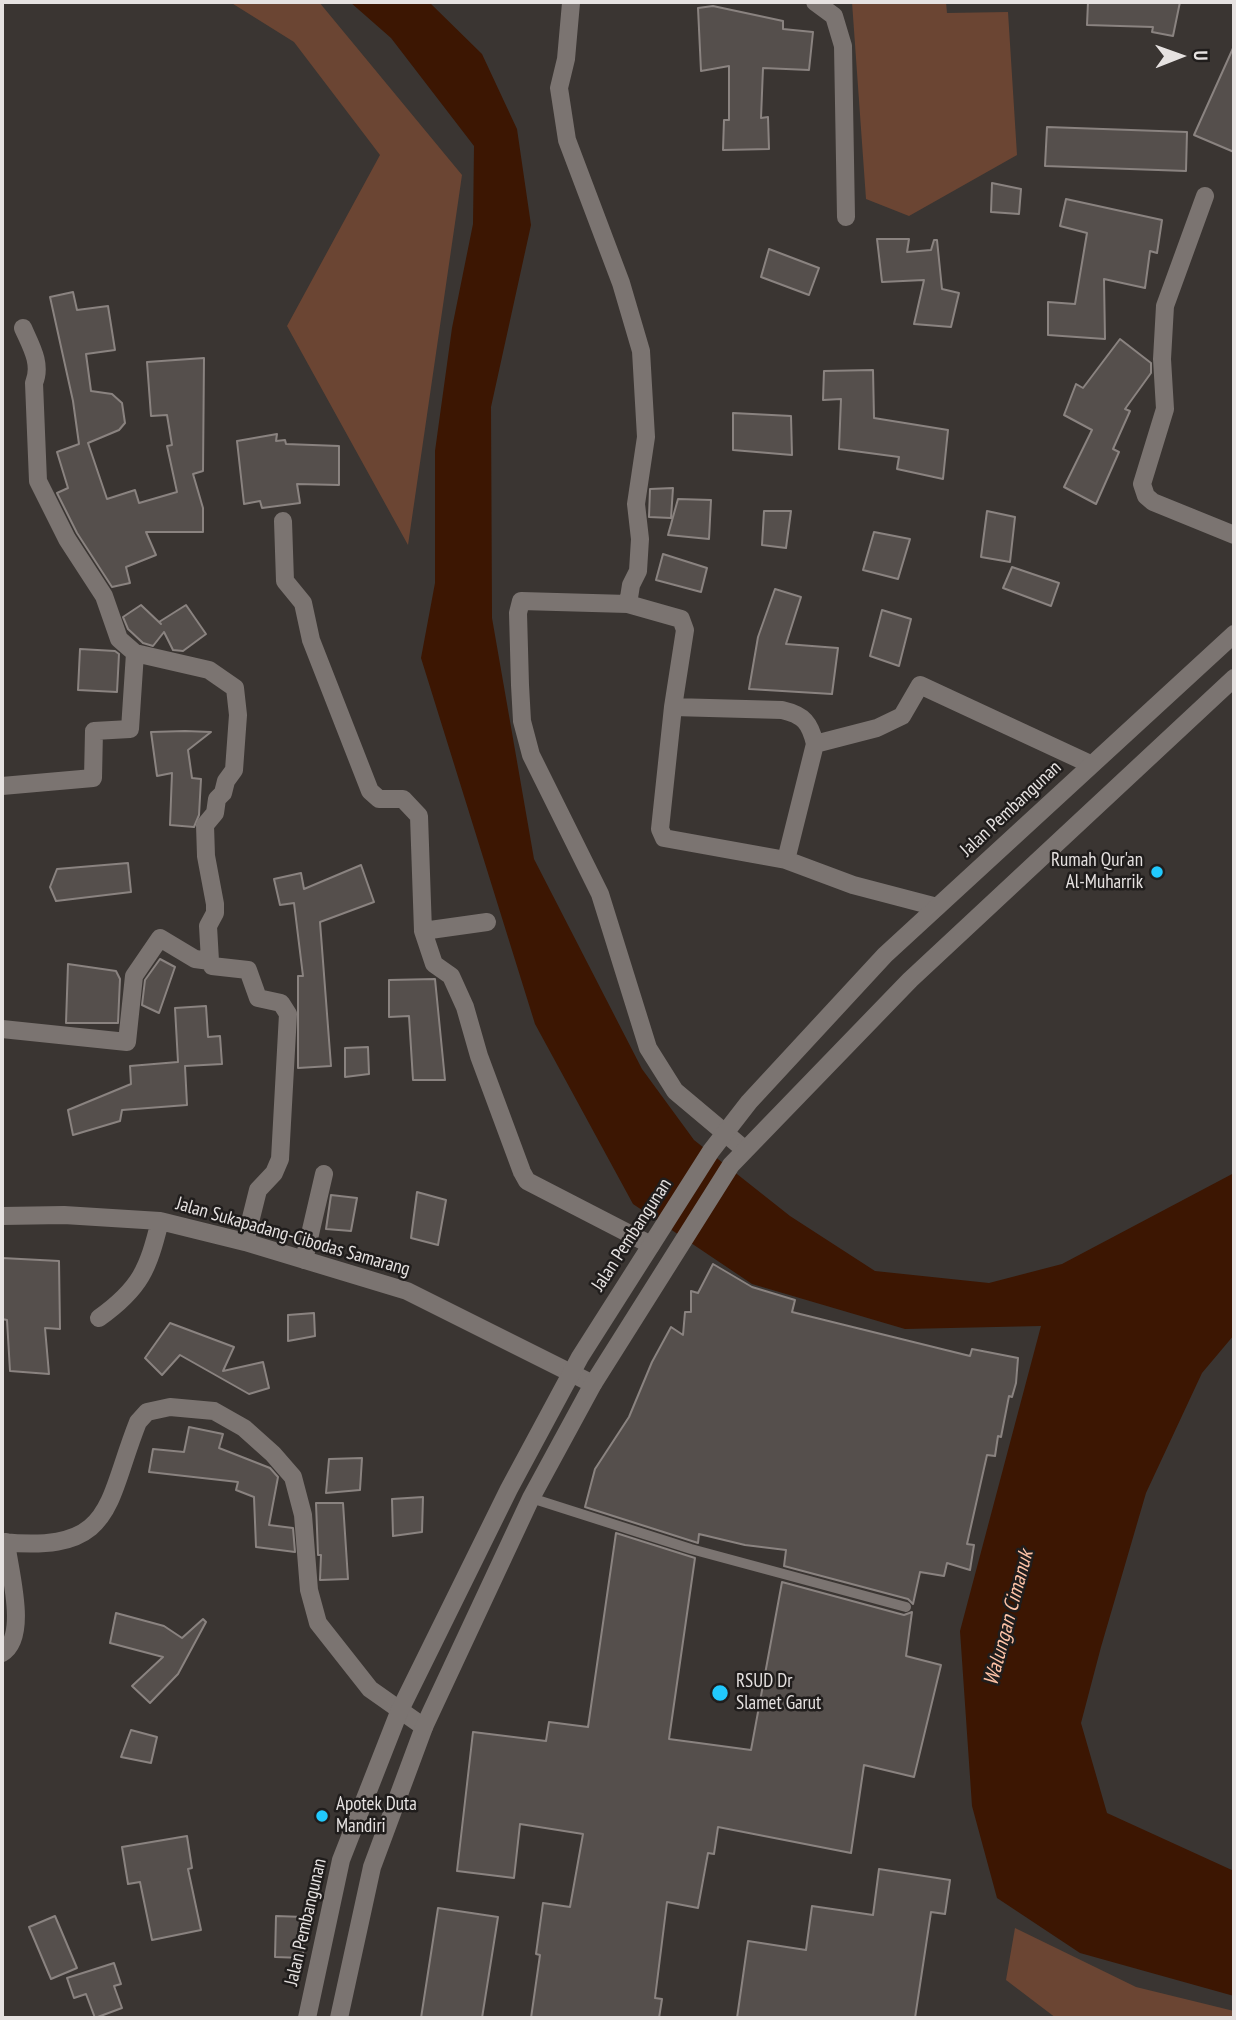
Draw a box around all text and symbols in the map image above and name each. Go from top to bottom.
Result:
north arrow [1145,21,1215,91]
text: U [1189,51,1213,61]
street label: Jalan Pembangunan [956,756,1066,862]
place label: Rumah Qur'an Al-Muharrik [1051,850,1143,894]
marker: Rumah Qur'an Al-Muharrik [1149,864,1165,880]
street label: Jalan Pembangunan [587,1174,677,1296]
street label: Jalan Sukapadang-Cibodas Samarang [173,1193,413,1281]
water label: Walungan Cimanuk [979,1548,1039,1688]
place label: RSUD Dr Slamet Garut [736,1671,821,1715]
marker: RSUD Dr Slamet Garut [710,1683,730,1703]
place label: Apotek Duta Mandiri [336,1794,417,1838]
marker: Apotek Duta Mandiri [314,1808,330,1824]
street label: Jalan Pembangunan [280,1856,332,1988]

